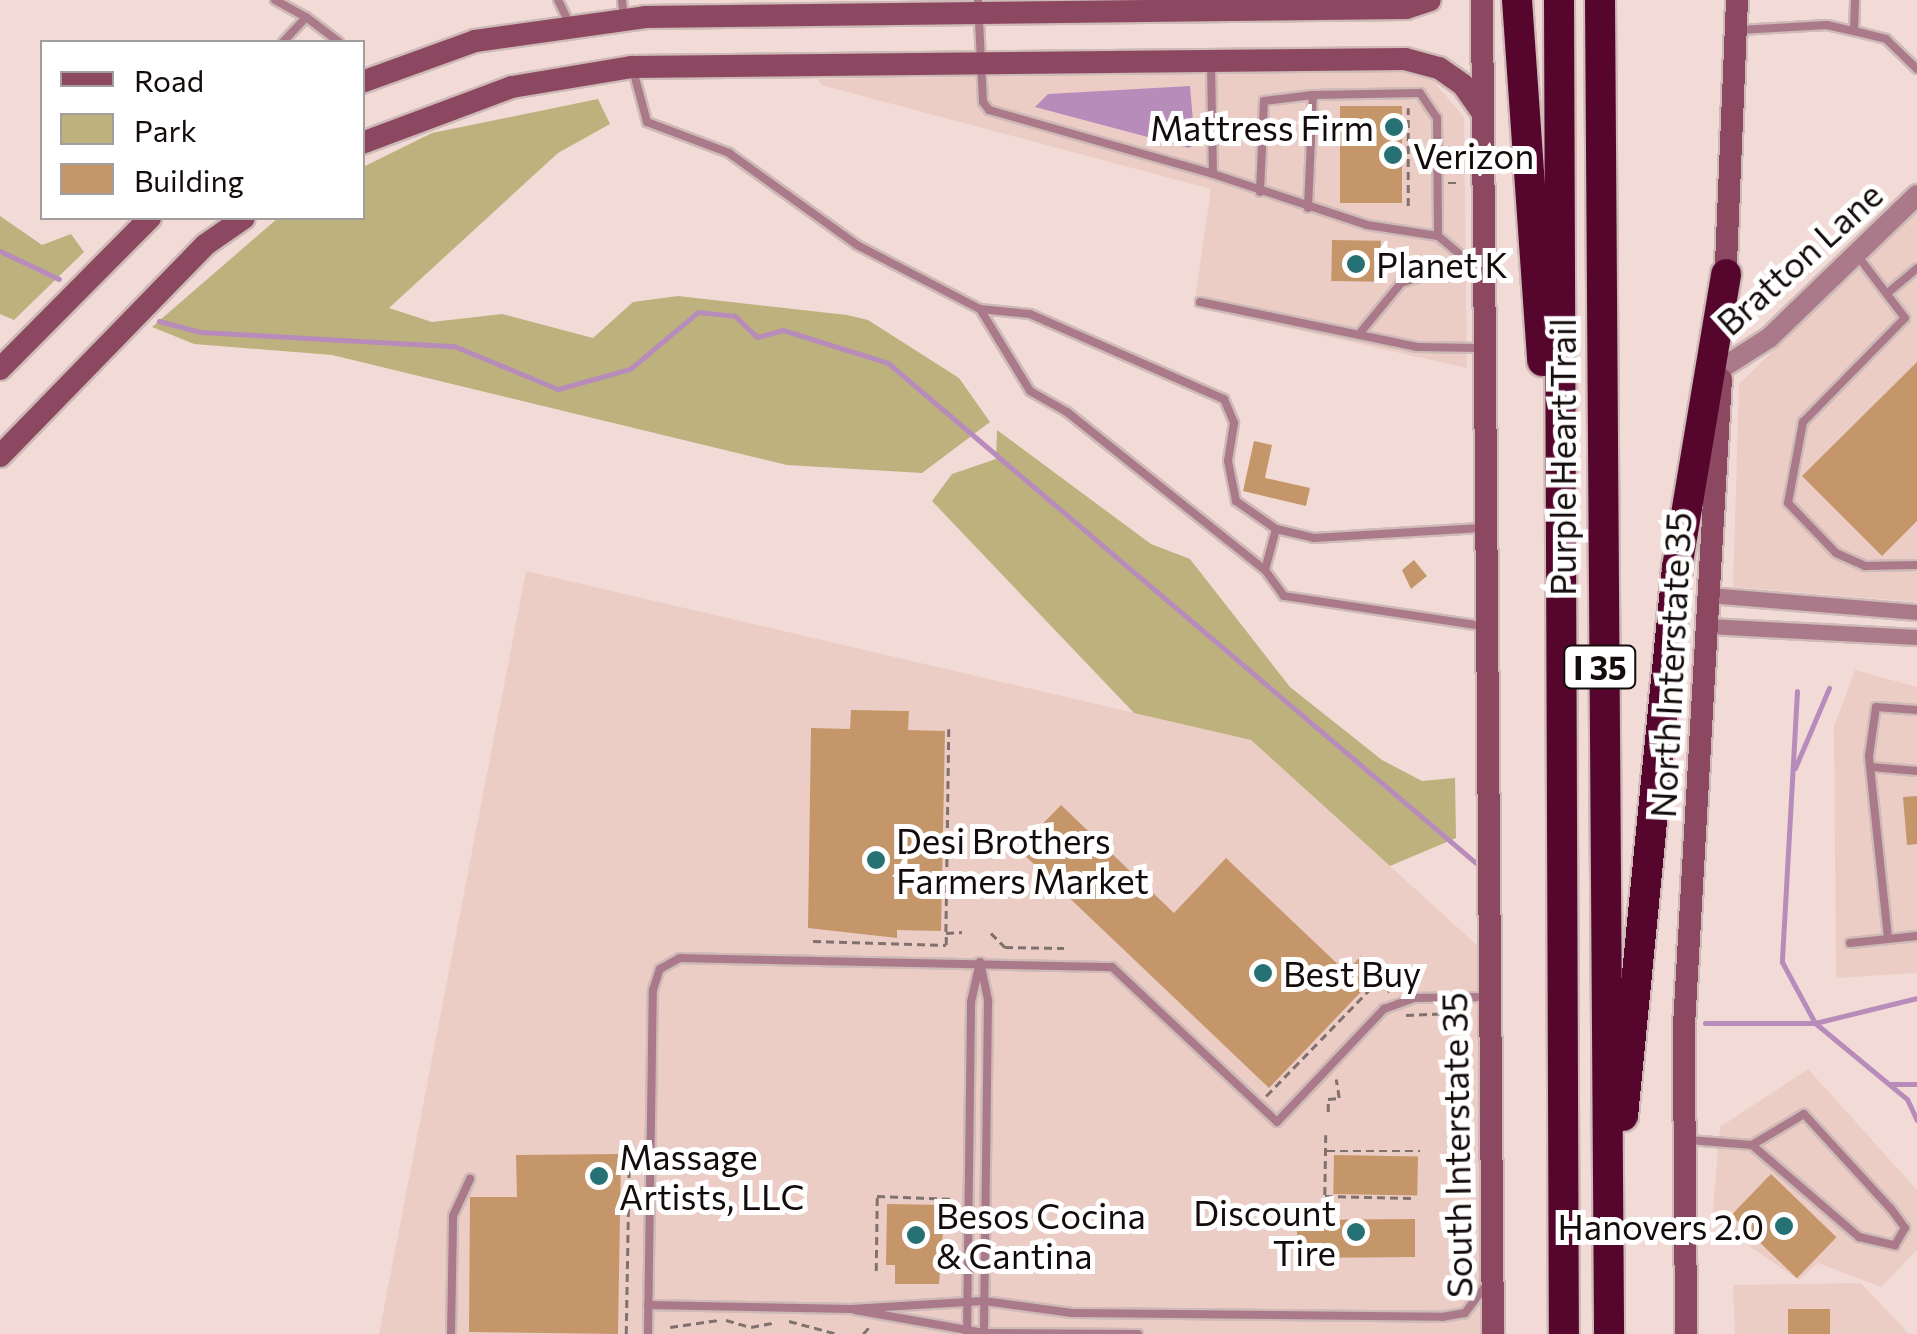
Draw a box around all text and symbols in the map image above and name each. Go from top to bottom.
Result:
legend [40,40,365,220]
text: Road [134,61,204,98]
place label: Mattress Firm [1150,106,1374,148]
text: Park [134,111,197,148]
marker: Mattress Firm [1383,116,1405,138]
place label: Verizon [1413,134,1534,176]
marker: Verizon [1382,144,1404,166]
text: Building [134,161,244,198]
street label: Bratton Lane [1708,173,1890,343]
place label: Planet K [1376,243,1508,285]
marker: Planet K [1345,253,1367,275]
street label: Purple Heart Trail [1541,318,1583,596]
street label: North Interstate 35 [1641,511,1699,819]
road number: I 35 [1562,640,1638,694]
place label: Desi Brothers Farmers Market [896,819,1149,901]
marker: Desi Brothers Farmers Market [865,849,887,871]
place label: Best Buy [1283,952,1421,994]
marker: Best Buy [1252,962,1274,984]
street label: South Interstate 35 [1432,992,1480,1298]
place label: Massage Artists, LLC [619,1135,804,1217]
marker: Massage Artists, LLC [588,1165,610,1187]
place label: Discount Tire [1193,1191,1336,1273]
place label: Besos Cocina & Cantina [936,1194,1146,1276]
place label: Hanovers 2.0 [1557,1205,1764,1247]
marker: Hanovers 2.0 [1773,1215,1795,1237]
marker: Discount Tire [1345,1221,1367,1243]
marker: Besos Cocina & Cantina [905,1224,927,1246]

